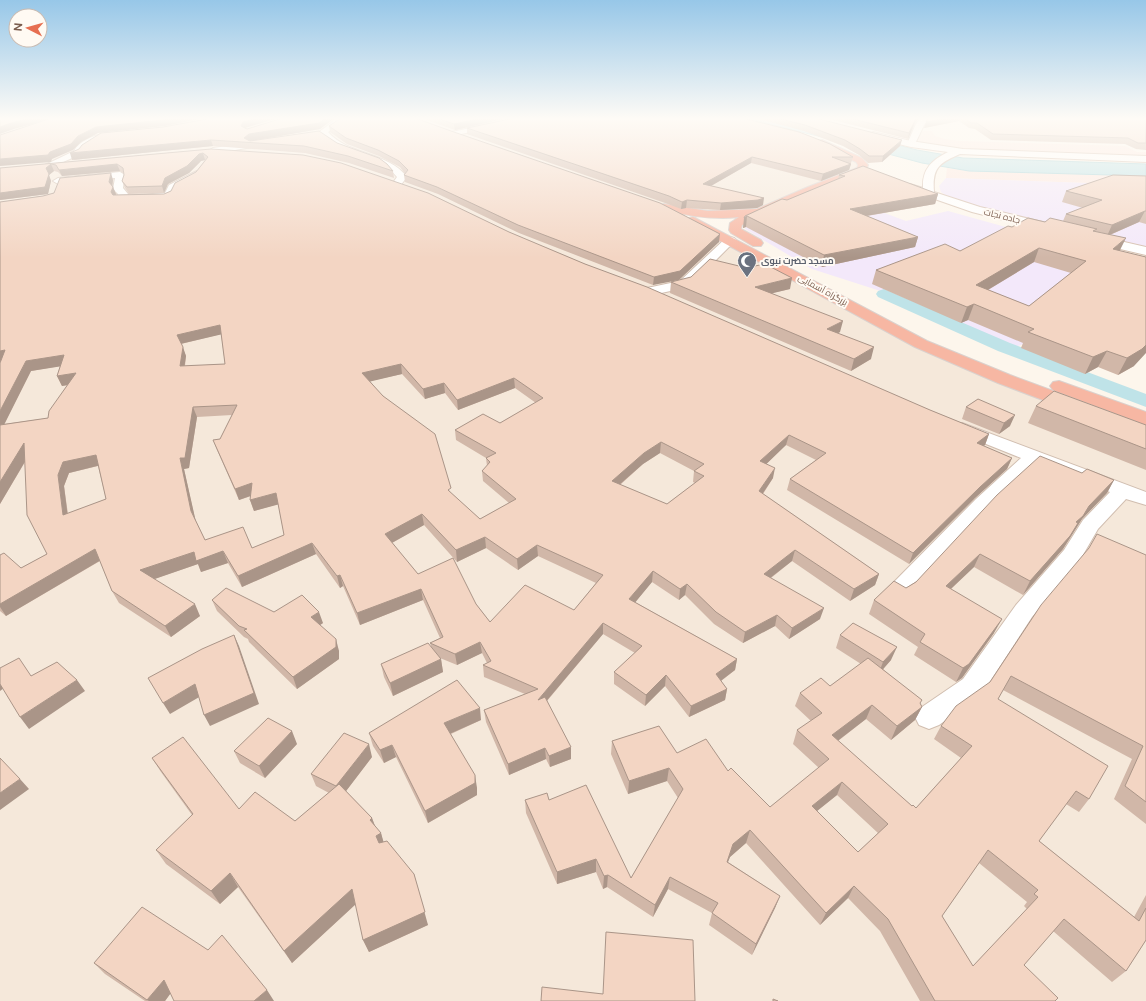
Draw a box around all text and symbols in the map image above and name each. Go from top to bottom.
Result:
north arrow [8,8,48,48]
text: N [12,22,24,32]
street label: جاده نجات [983,206,1021,225]
mosque icon: مسجد حضرت نبوی [736,250,758,278]
place label: مسجد حضرت نبوی [761,255,834,267]
street label: بزرگراه آسمایی [796,271,850,308]

